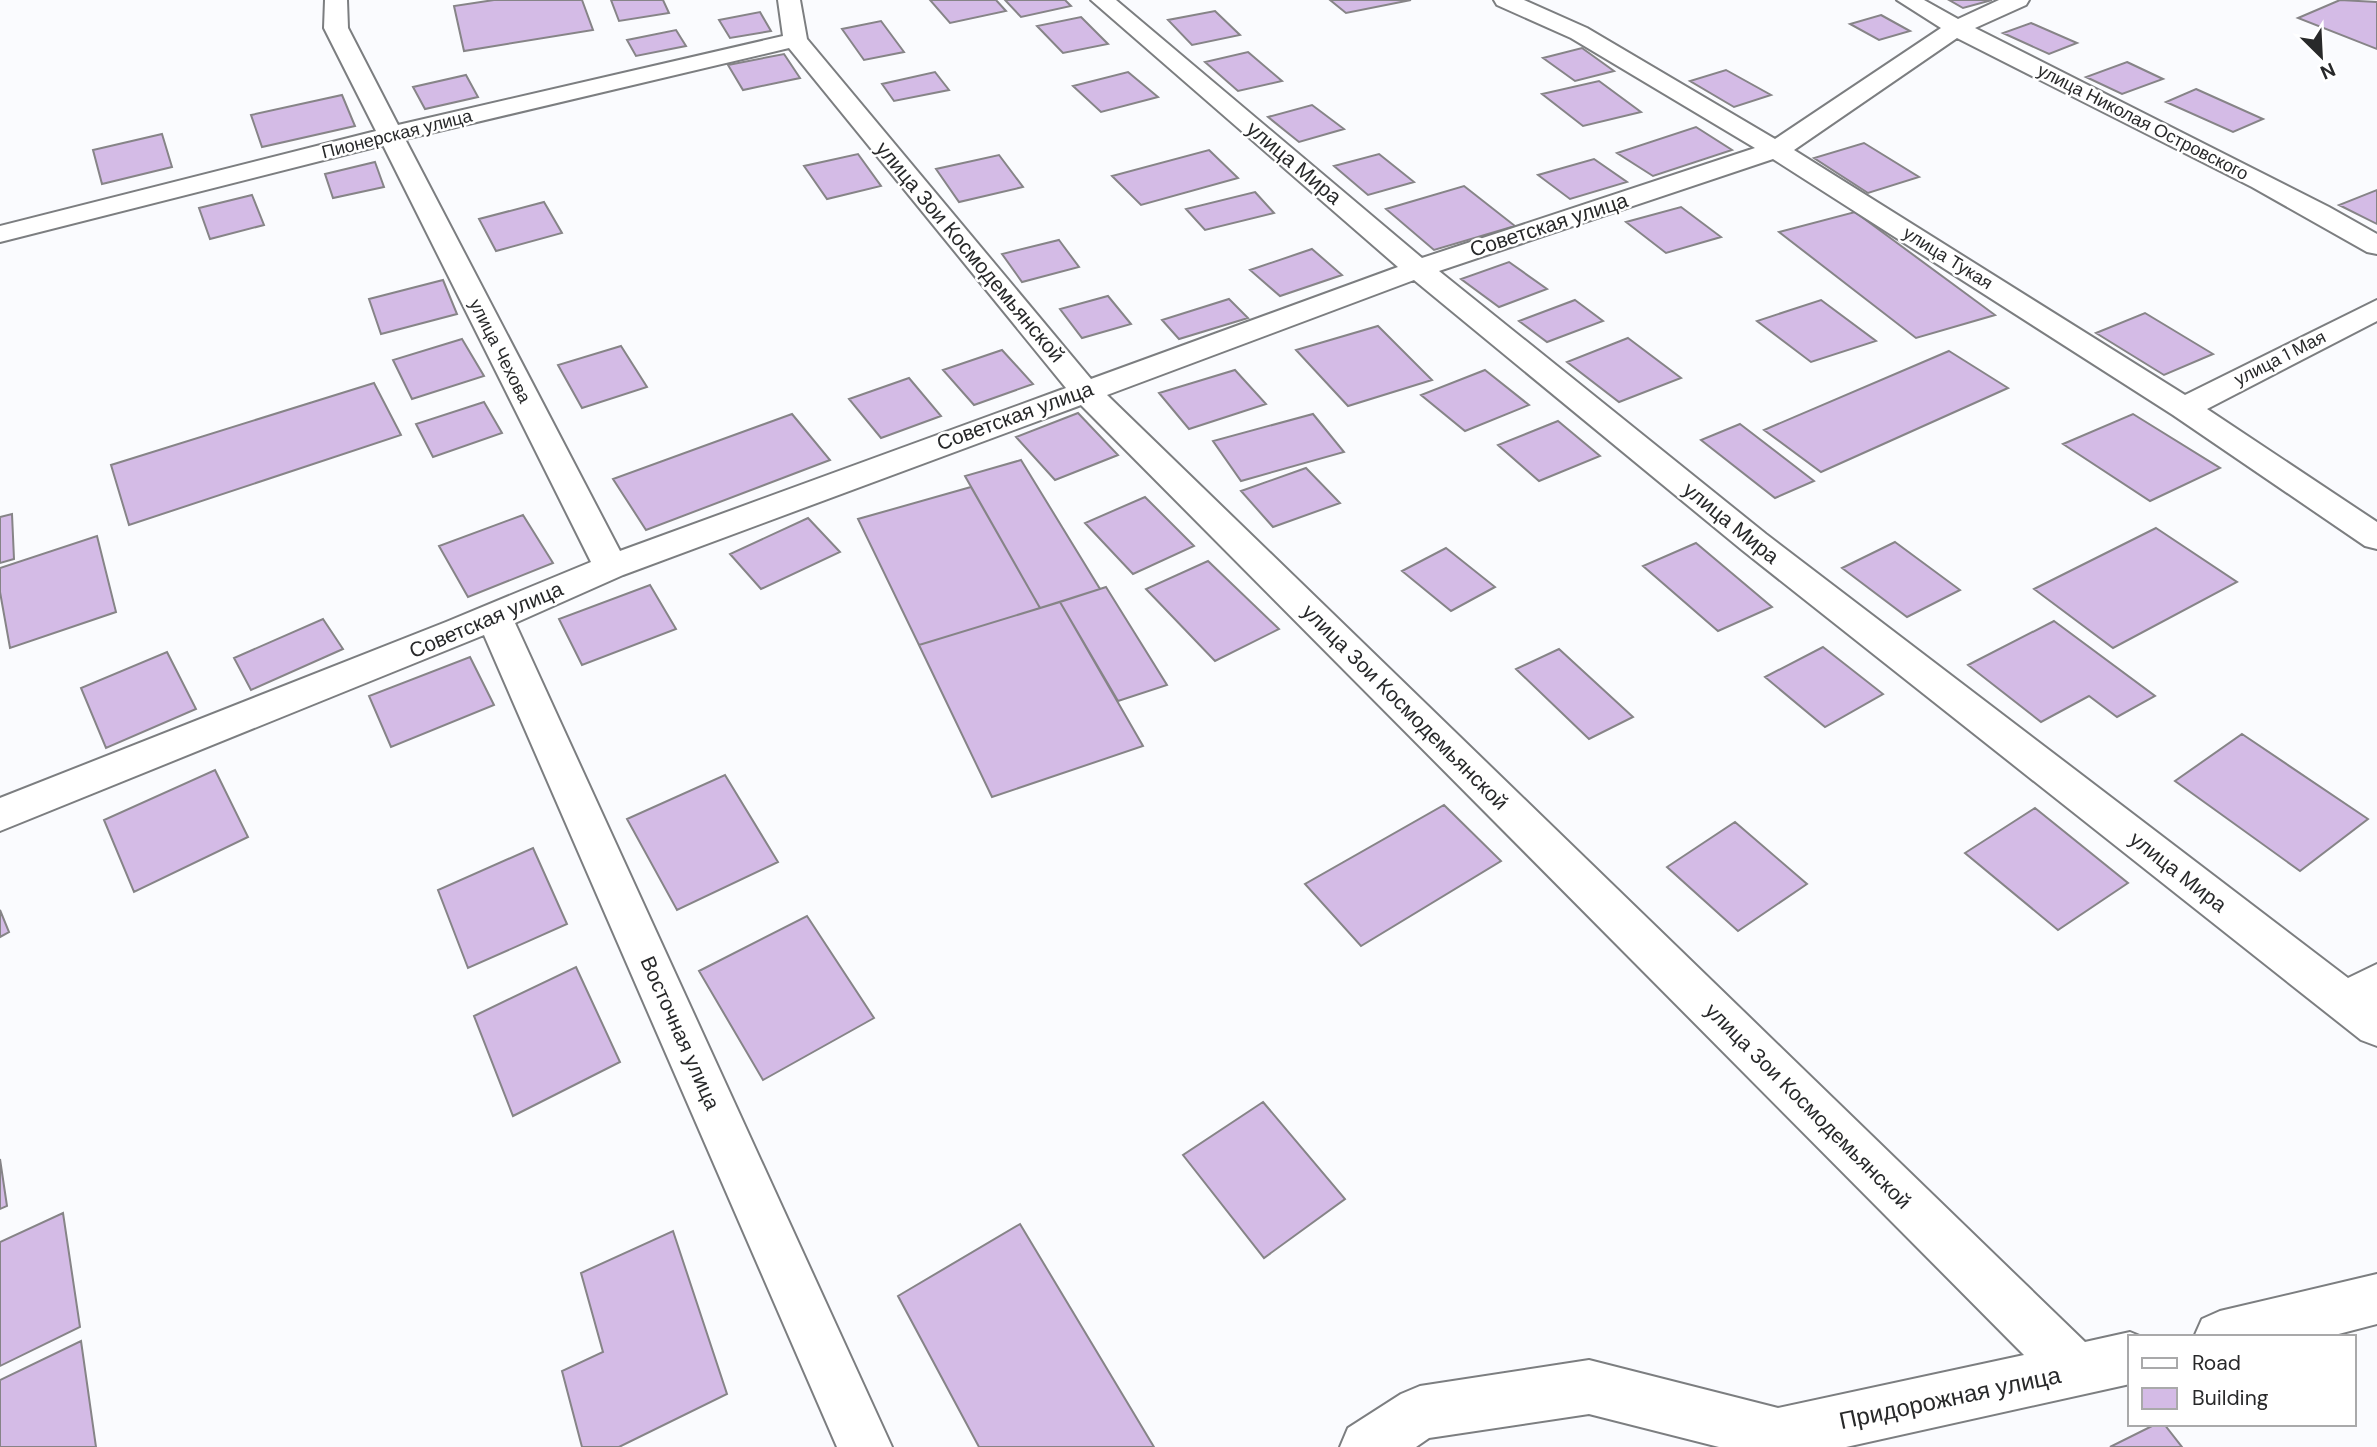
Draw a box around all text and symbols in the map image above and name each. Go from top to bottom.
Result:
north arrow [2286,21,2356,91]
text: N [2316,57,2339,85]
street label: улица Николая Островского [2033,58,2253,186]
street label: Пионерская улица [319,103,476,164]
street label: улица Мира [1241,115,1348,211]
street label: улица Зои Космодемьянской [869,135,1071,369]
street label: Советская улица [1466,186,1632,264]
street label: улица Тукая [1899,221,1997,295]
street label: улица Чехова [463,295,537,408]
street label: улица 1 Мая [2230,325,2330,391]
street label: Советская улица [933,375,1097,457]
street label: улица Мира [1677,476,1785,571]
street label: Советская улица [405,575,568,665]
street label: улица Зои Космодемьянской [1296,598,1514,816]
street label: улица Мира [2124,825,2233,919]
street label: Восточная улица [634,952,727,1115]
street label: улица Зои Космодемьянской [1699,997,1917,1215]
legend [2128,1335,2356,1426]
text: Road [2192,1349,2241,1377]
street label: Придорожная улица [1836,1359,2064,1436]
text: Building [2192,1384,2269,1412]

